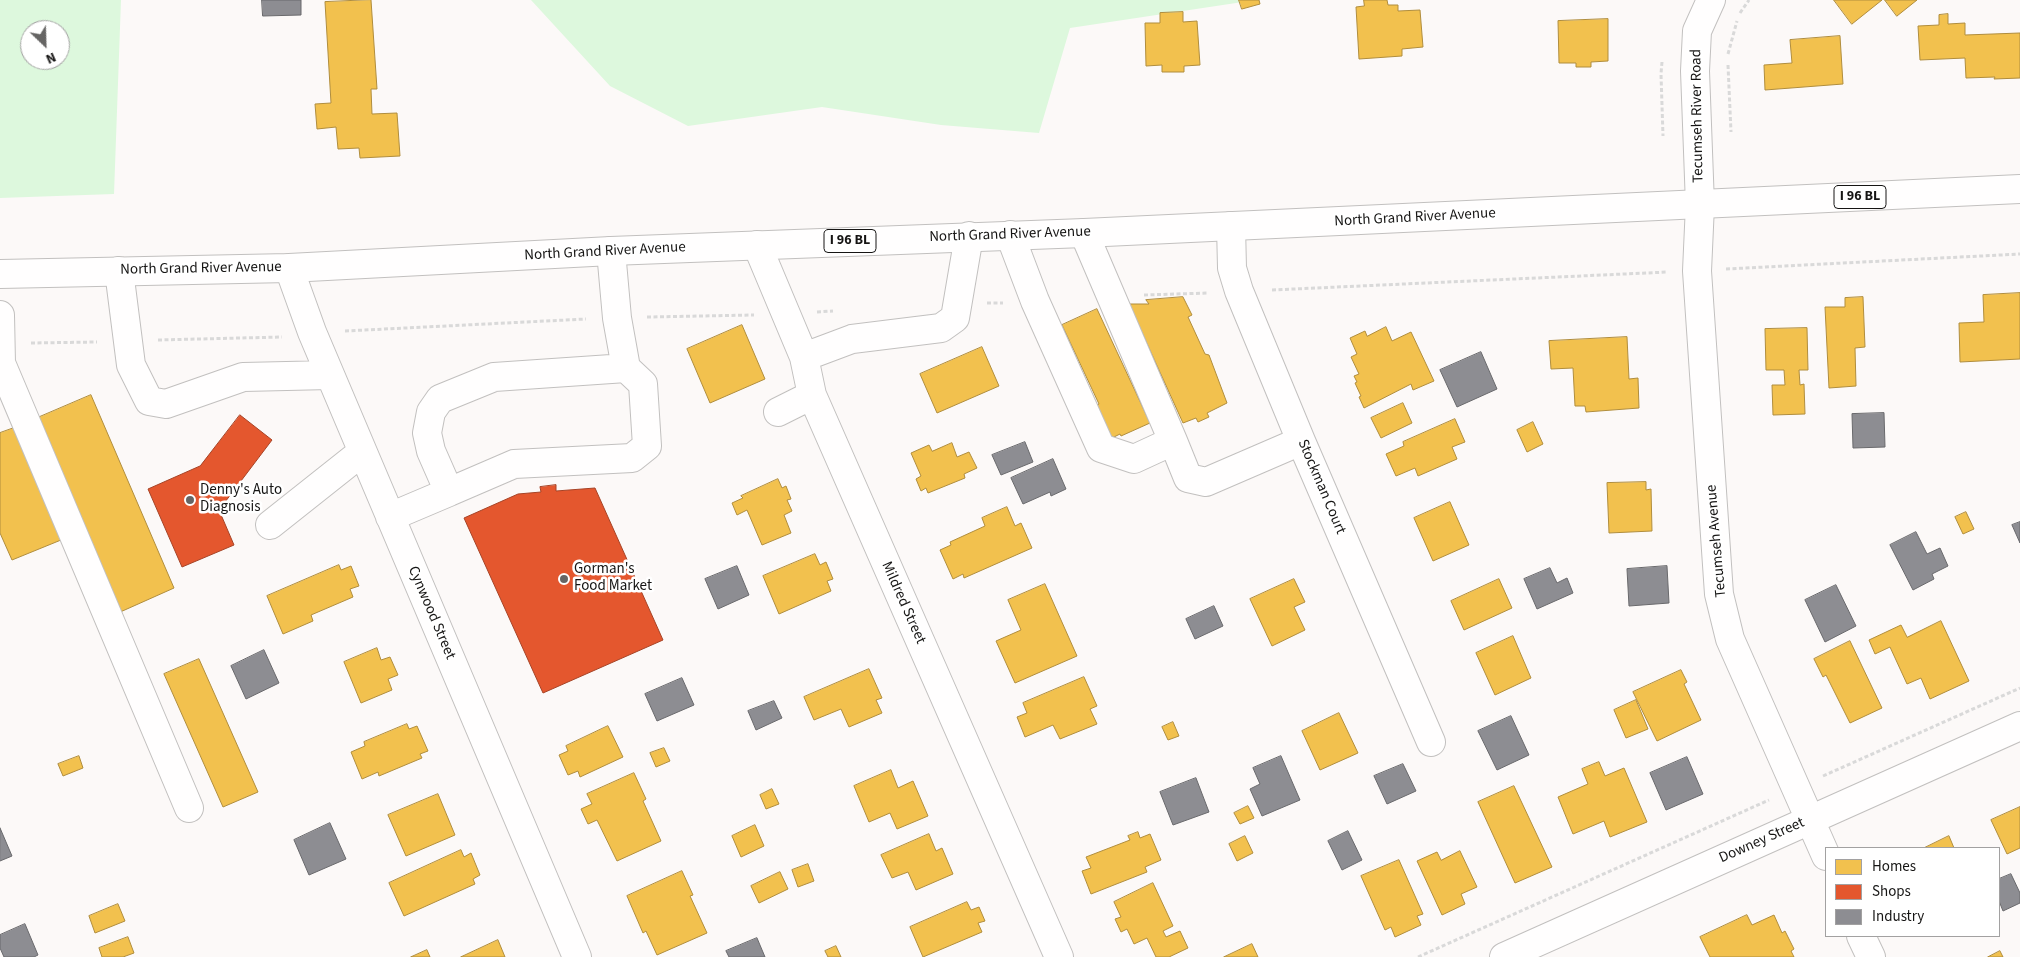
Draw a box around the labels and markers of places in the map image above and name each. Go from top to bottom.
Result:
place label: Denny's Auto Diagnosis [200,482,282,517]
marker: Denny's Auto Diagnosis [184,494,196,506]
place label: Gorman's Food Market [574,561,652,596]
marker: Gorman's Food Market [558,573,570,585]

